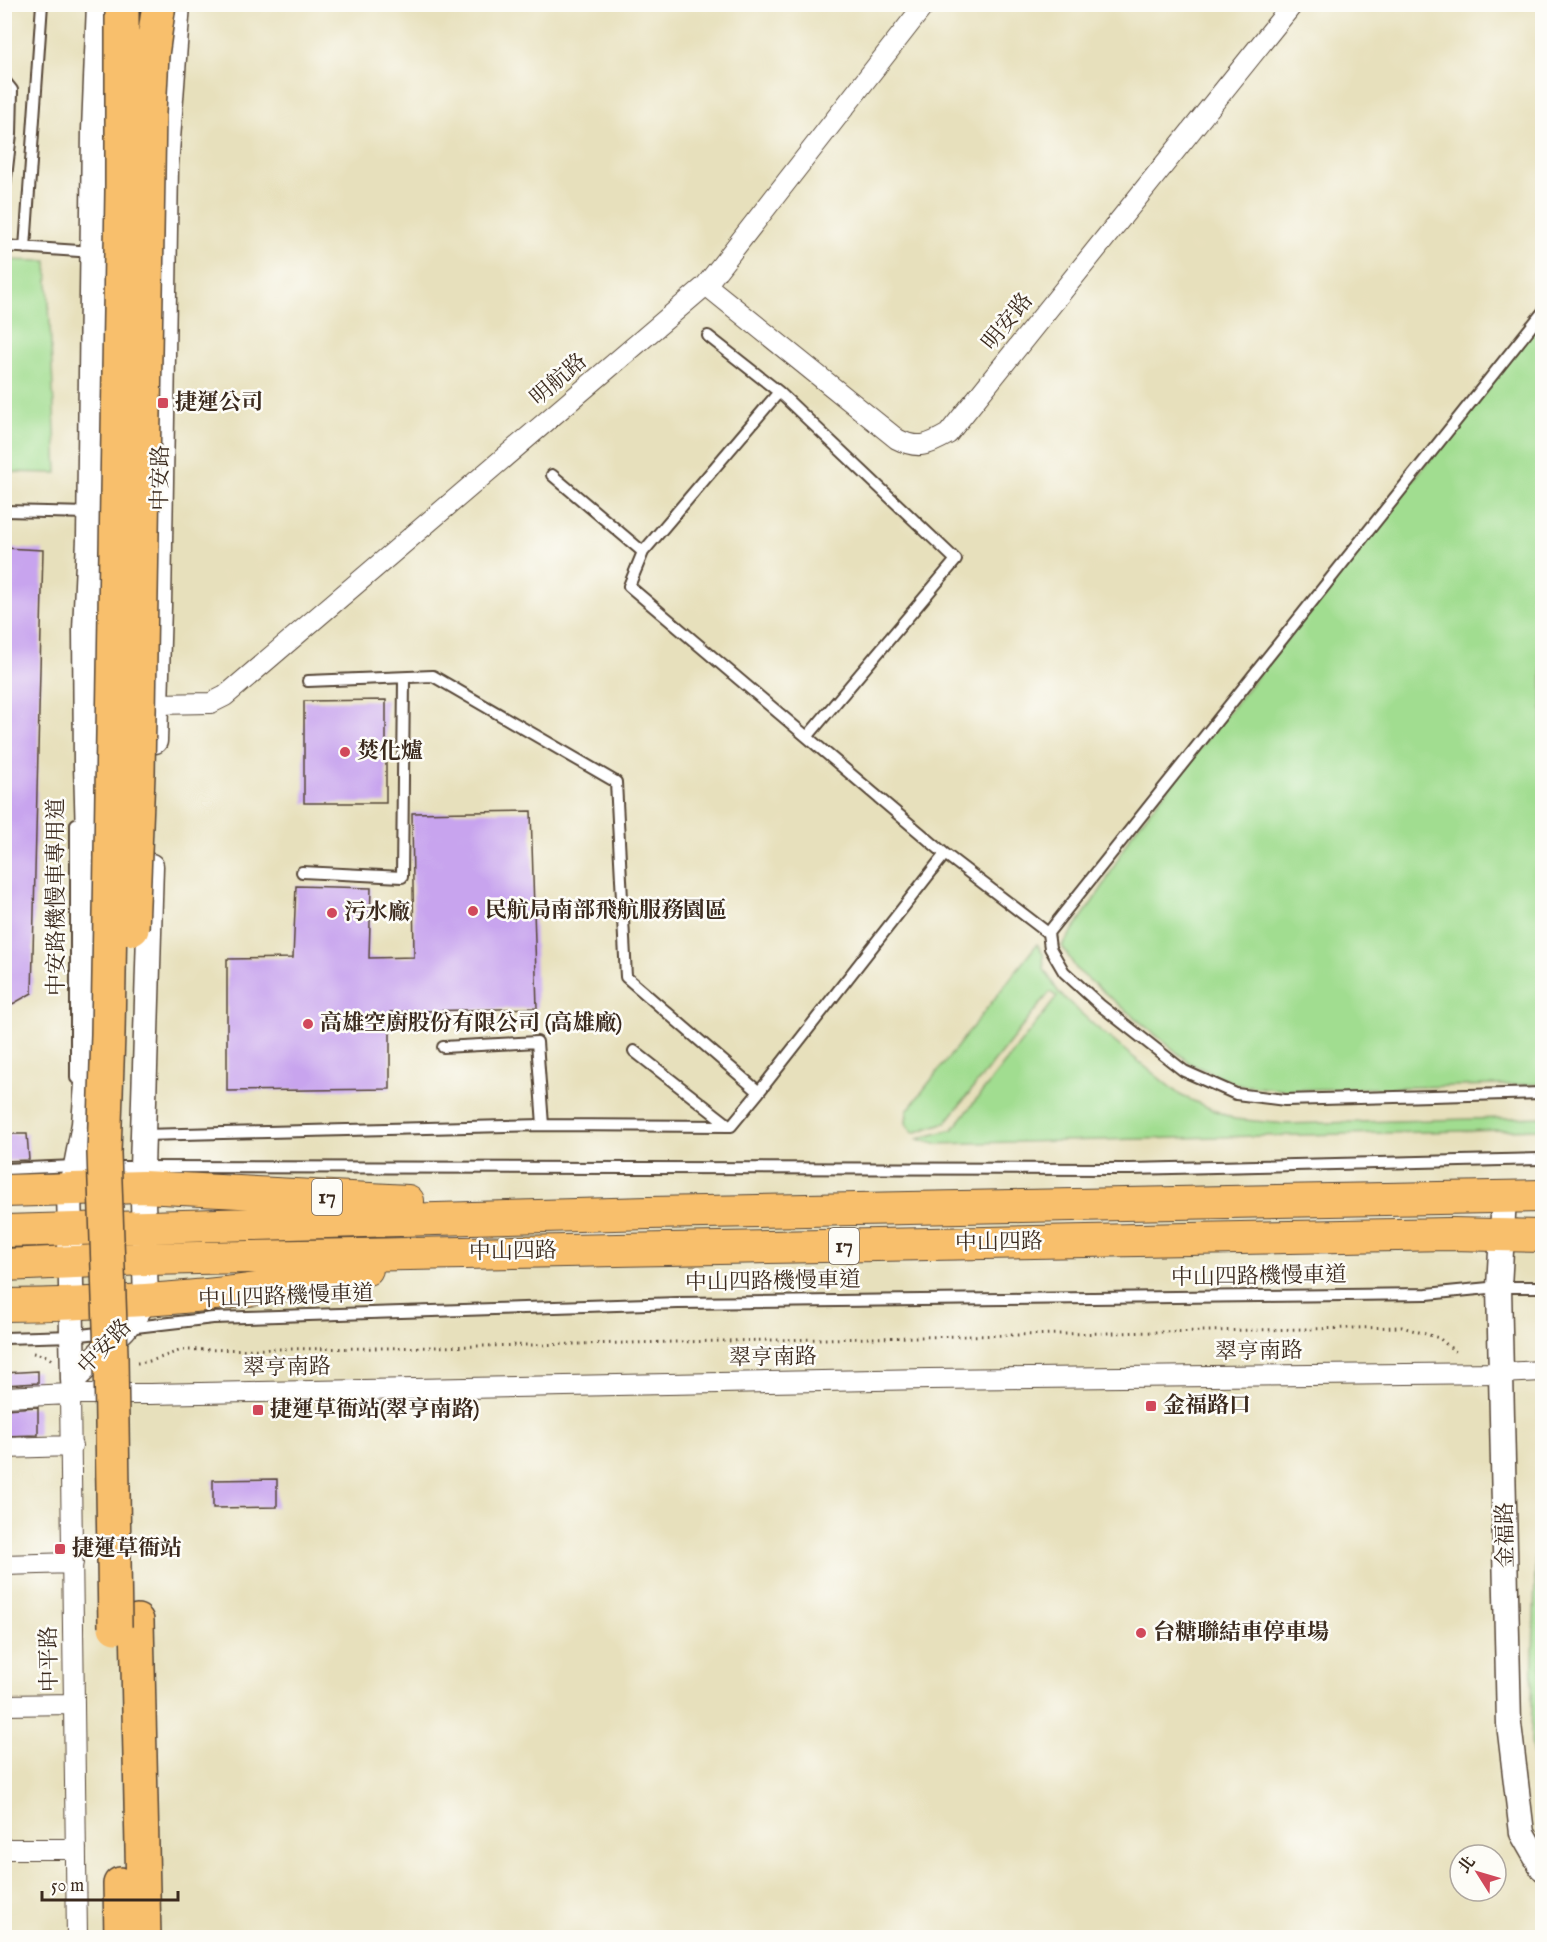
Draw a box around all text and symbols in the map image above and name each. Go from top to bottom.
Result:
street label: 明安路 [976,288,1040,356]
street label: 明航路 [525,348,593,412]
place label: 捷運公司 [175,389,263,417]
marker: 捷運公司 [156,396,170,410]
street label: 中安路 [146,445,176,511]
place label: 焚化爐 [357,738,423,766]
marker: 焚化爐 [338,745,352,759]
street label: 中安路機慢車專用道 [43,798,71,996]
place label: 民航局南部飛航服務園區 [485,897,727,925]
place label: 污水廠 [344,899,410,927]
marker: 民航局南部飛航服務園區 [466,904,480,918]
marker: 污水廠 [325,906,339,920]
place label: 高雄空廚股份有限公司 (高雄廠) [320,1010,622,1038]
marker: 高雄空廚股份有限公司 (高雄廠) [301,1017,315,1031]
road number: 17 [312,1179,342,1215]
road number: 17 [829,1228,859,1264]
street label: 中山四路 [955,1228,1043,1258]
street label: 中山四路 [469,1237,557,1267]
street label: 中山四路機慢車道 [1171,1261,1347,1293]
street label: 中山四路機慢車道 [685,1266,861,1298]
street label: 中山四路機慢車道 [198,1280,374,1314]
street label: 中安路 [72,1314,138,1380]
street label: 翠亨南路 [1215,1337,1303,1367]
street label: 翠亨南路 [729,1343,817,1373]
street label: 翠亨南路 [243,1353,331,1383]
place label: 金福路口 [1163,1392,1251,1420]
place label: 捷運草衙站(翠亨南路) [270,1396,479,1424]
marker: 金福路口 [1144,1399,1158,1413]
marker: 捷運草衙站(翠亨南路) [251,1403,265,1417]
street label: 金福路 [1491,1502,1521,1568]
place label: 捷運草衙站 [72,1535,182,1563]
marker: 捷運草衙站 [53,1542,67,1556]
place label: 台糖聯結車停車場 [1153,1619,1329,1647]
street label: 中平路 [35,1626,65,1692]
marker: 台糖聯結車停車場 [1134,1626,1148,1640]
north arrow [1448,1843,1508,1903]
text: 北 [1455,1853,1480,1878]
scale bar [42,1864,178,1902]
text: 50 m [51,1875,84,1898]

